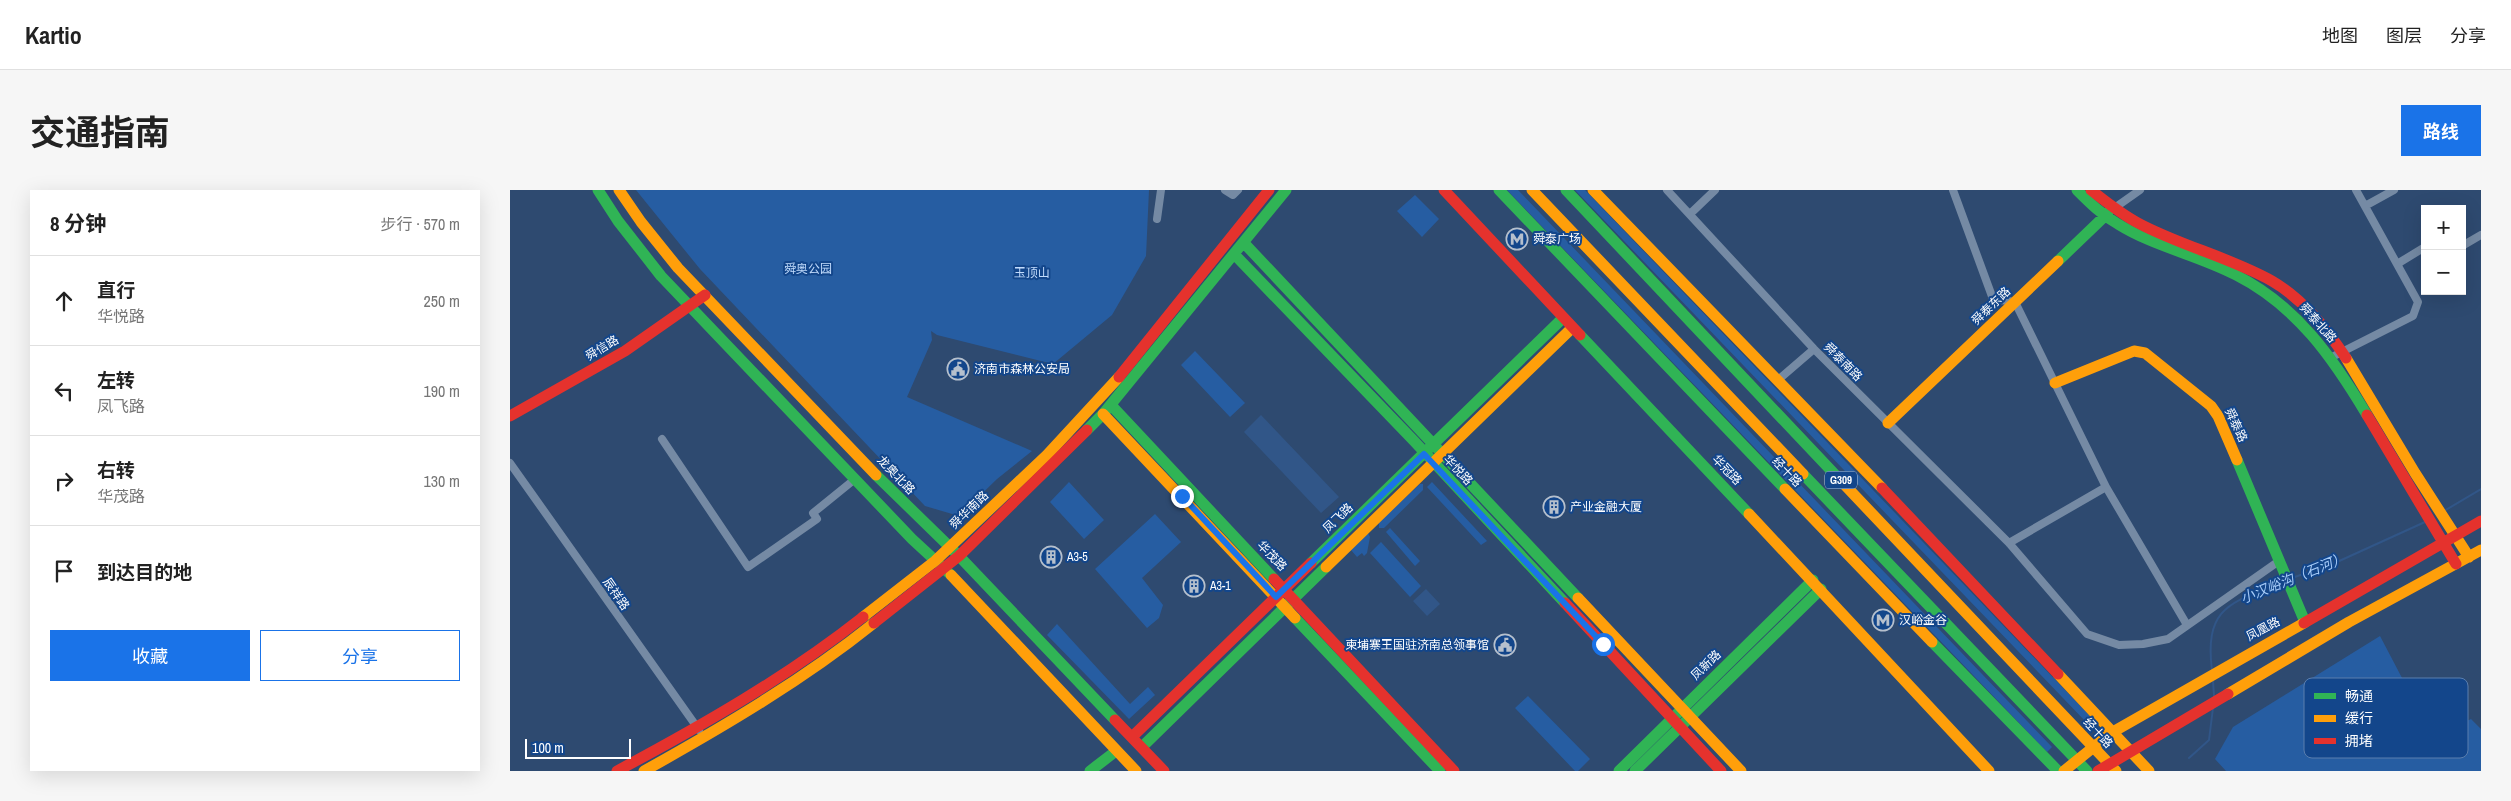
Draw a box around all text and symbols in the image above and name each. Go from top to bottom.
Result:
text: Kartio [25,19,82,51]
text: 地图 [2322,23,2358,48]
text: 图层 [2386,23,2422,48]
text: 分享 [2450,23,2486,48]
button: 路线 [2401,105,2481,156]
text: 交通指南 [30,109,170,156]
map controls [2421,205,2466,295]
button: + [2421,205,2466,250]
text: 8 分钟 [50,209,106,238]
text: 步行 · 570 m [381,213,460,235]
metro station icon: 舜泰广场 [1505,227,1529,251]
place label: 舜泰广场 [1533,231,1581,247]
button: − [2421,250,2466,295]
park label: 舜奥公园 [784,261,832,277]
park label: 玉顶山 [1014,265,1050,281]
text: 直行 [97,277,135,303]
street label: 舜泰东路 [1968,284,2014,328]
icon: ahead [50,287,78,315]
text: 250 m [424,290,460,312]
street label: 舜泰北路 [2296,300,2340,346]
text: 华悦路 [97,305,145,327]
street label: 舜信路 [582,332,622,364]
street label: 舜泰南路 [1820,339,1866,385]
public building icon: 济南市森林公安局 [946,357,970,381]
place label: 济南市森林公安局 [974,361,1070,377]
text: 左转 [97,367,135,393]
icon: left [50,377,78,405]
text: 190 m [424,380,460,402]
text: 凤飞路 [97,395,145,417]
street label: 舜泰路 [2221,405,2251,445]
street label: 华悦路 [1440,451,1476,489]
street label: 华冠路 [1709,451,1745,489]
street label: 龙奥北路 [874,452,918,498]
street label: 经十路 [1769,453,1805,491]
text: 右转 [97,457,135,483]
icon: right [50,467,78,495]
text: 130 m [424,470,460,492]
road number: G309 [1825,472,1857,488]
text: 华茂路 [97,485,145,507]
route end [1171,485,1194,508]
street label: 舜华南路 [946,488,992,532]
building icon: 产业金融大厦 [1542,495,1566,519]
place label: 产业金融大厦 [1570,499,1642,515]
street label: 凤飞路 [1319,500,1357,536]
street label: 华茂路 [1254,537,1290,575]
building icon: A3-5 [1039,545,1063,569]
place label: A3-5 [1066,549,1088,565]
water label: 小汉峪沟（石河） [2238,549,2348,607]
icon: arrive [50,557,78,585]
text: 到达目的地 [97,559,192,585]
building icon: A3-1 [1182,574,1206,598]
street label: 辰祥路 [599,575,633,613]
place label: A3-1 [1209,578,1231,594]
metro station icon: 汉峪金谷 [1871,608,1895,632]
place label: 汉峪金谷 [1899,612,1947,628]
street label: 凤凰路 [2243,613,2283,645]
button: 收藏 [50,630,250,681]
button: 分享 [260,630,460,681]
public building icon: 柬埔寨王国驻济南总领事馆 [1493,633,1517,657]
route start [1592,633,1615,656]
place label: 柬埔寨王国驻济南总领事馆 [1345,637,1489,653]
street label: 凤新路 [1687,647,1725,683]
legend [2304,678,2468,758]
text: 畅通 [2345,687,2373,705]
text: 缓行 [2345,709,2373,727]
street label: 经十路 [2080,714,2116,752]
text: 拥堵 [2345,732,2373,750]
scale bar [525,736,631,759]
text: 100 m [532,739,564,757]

